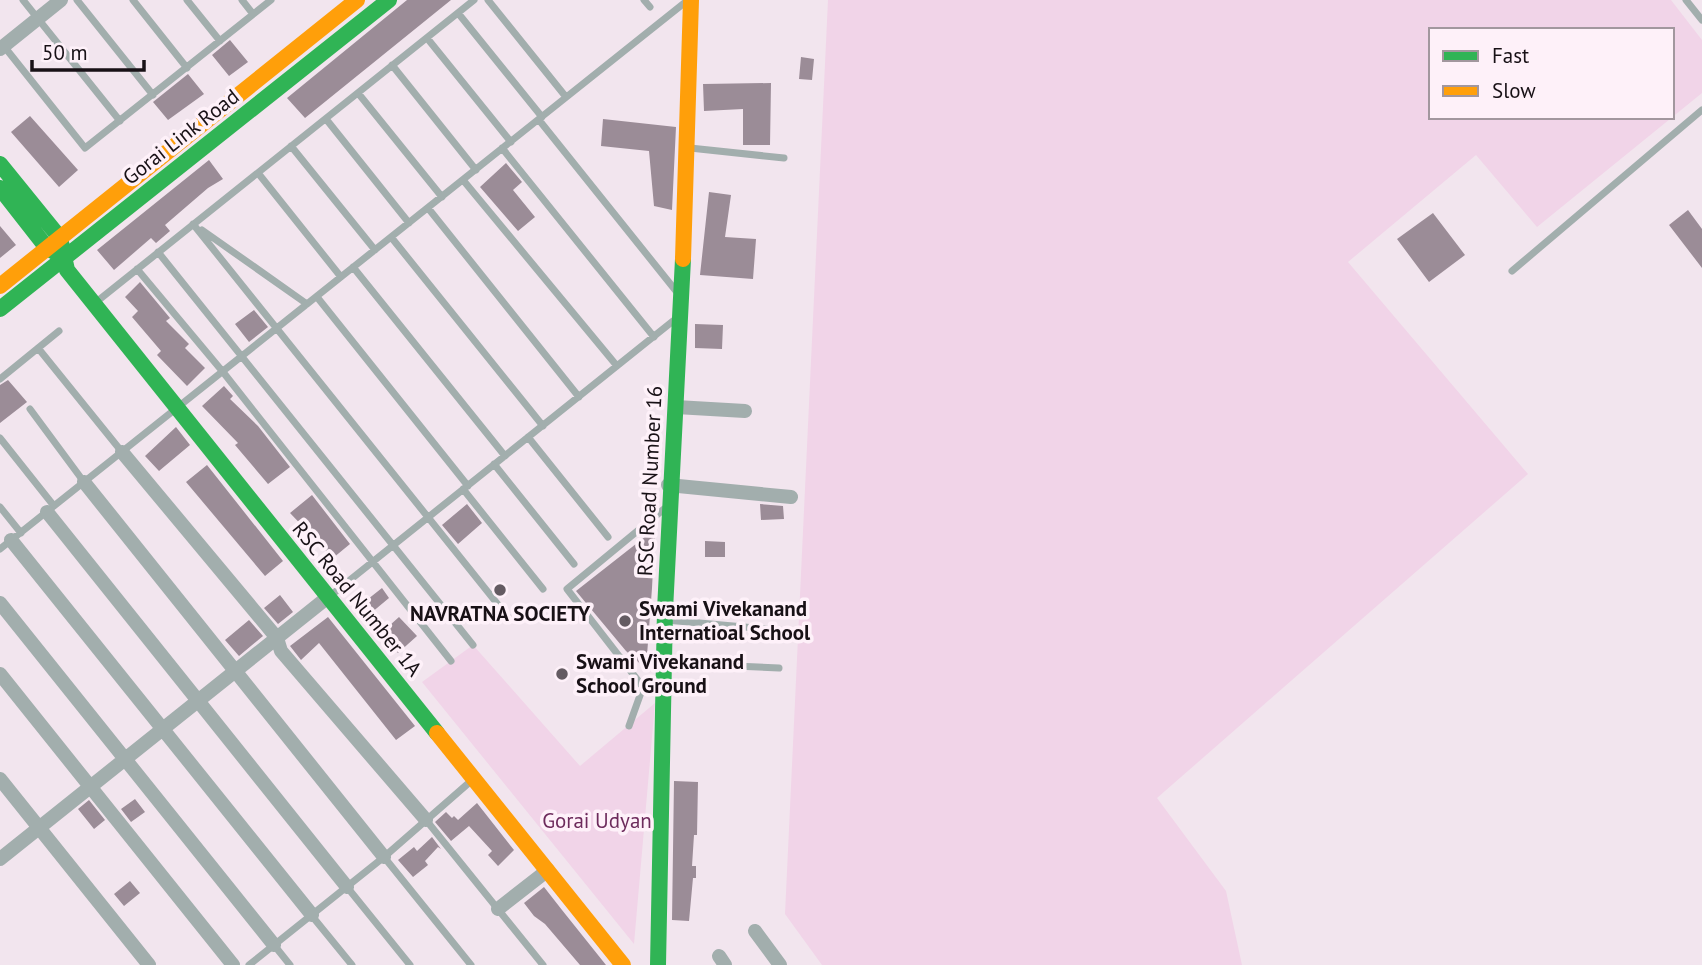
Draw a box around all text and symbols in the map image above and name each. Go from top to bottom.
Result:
scale bar [32,28,144,72]
legend [1429,28,1674,119]
text: 50 m [42,39,88,66]
text: Fast [1492,42,1529,69]
text: Slow [1492,77,1536,104]
street label: Gorai Link Road [117,83,244,190]
street label: RSC Road Number 16 [631,385,668,577]
street label: RSC Road Number 1A [287,516,429,682]
marker: NAVRATNA SOCIETY [492,582,508,598]
place label: Swami Vivekanand Internatioal School [639,595,811,646]
place label: NAVRATNA SOCIETY [410,600,591,627]
marker: Swami Vivekanand Internatioal School [617,613,633,629]
place label: Swami Vivekanand School Ground [576,648,744,699]
marker: Swami Vivekanand School Ground [554,666,570,682]
park label: Gorai Udyan [542,807,652,834]

